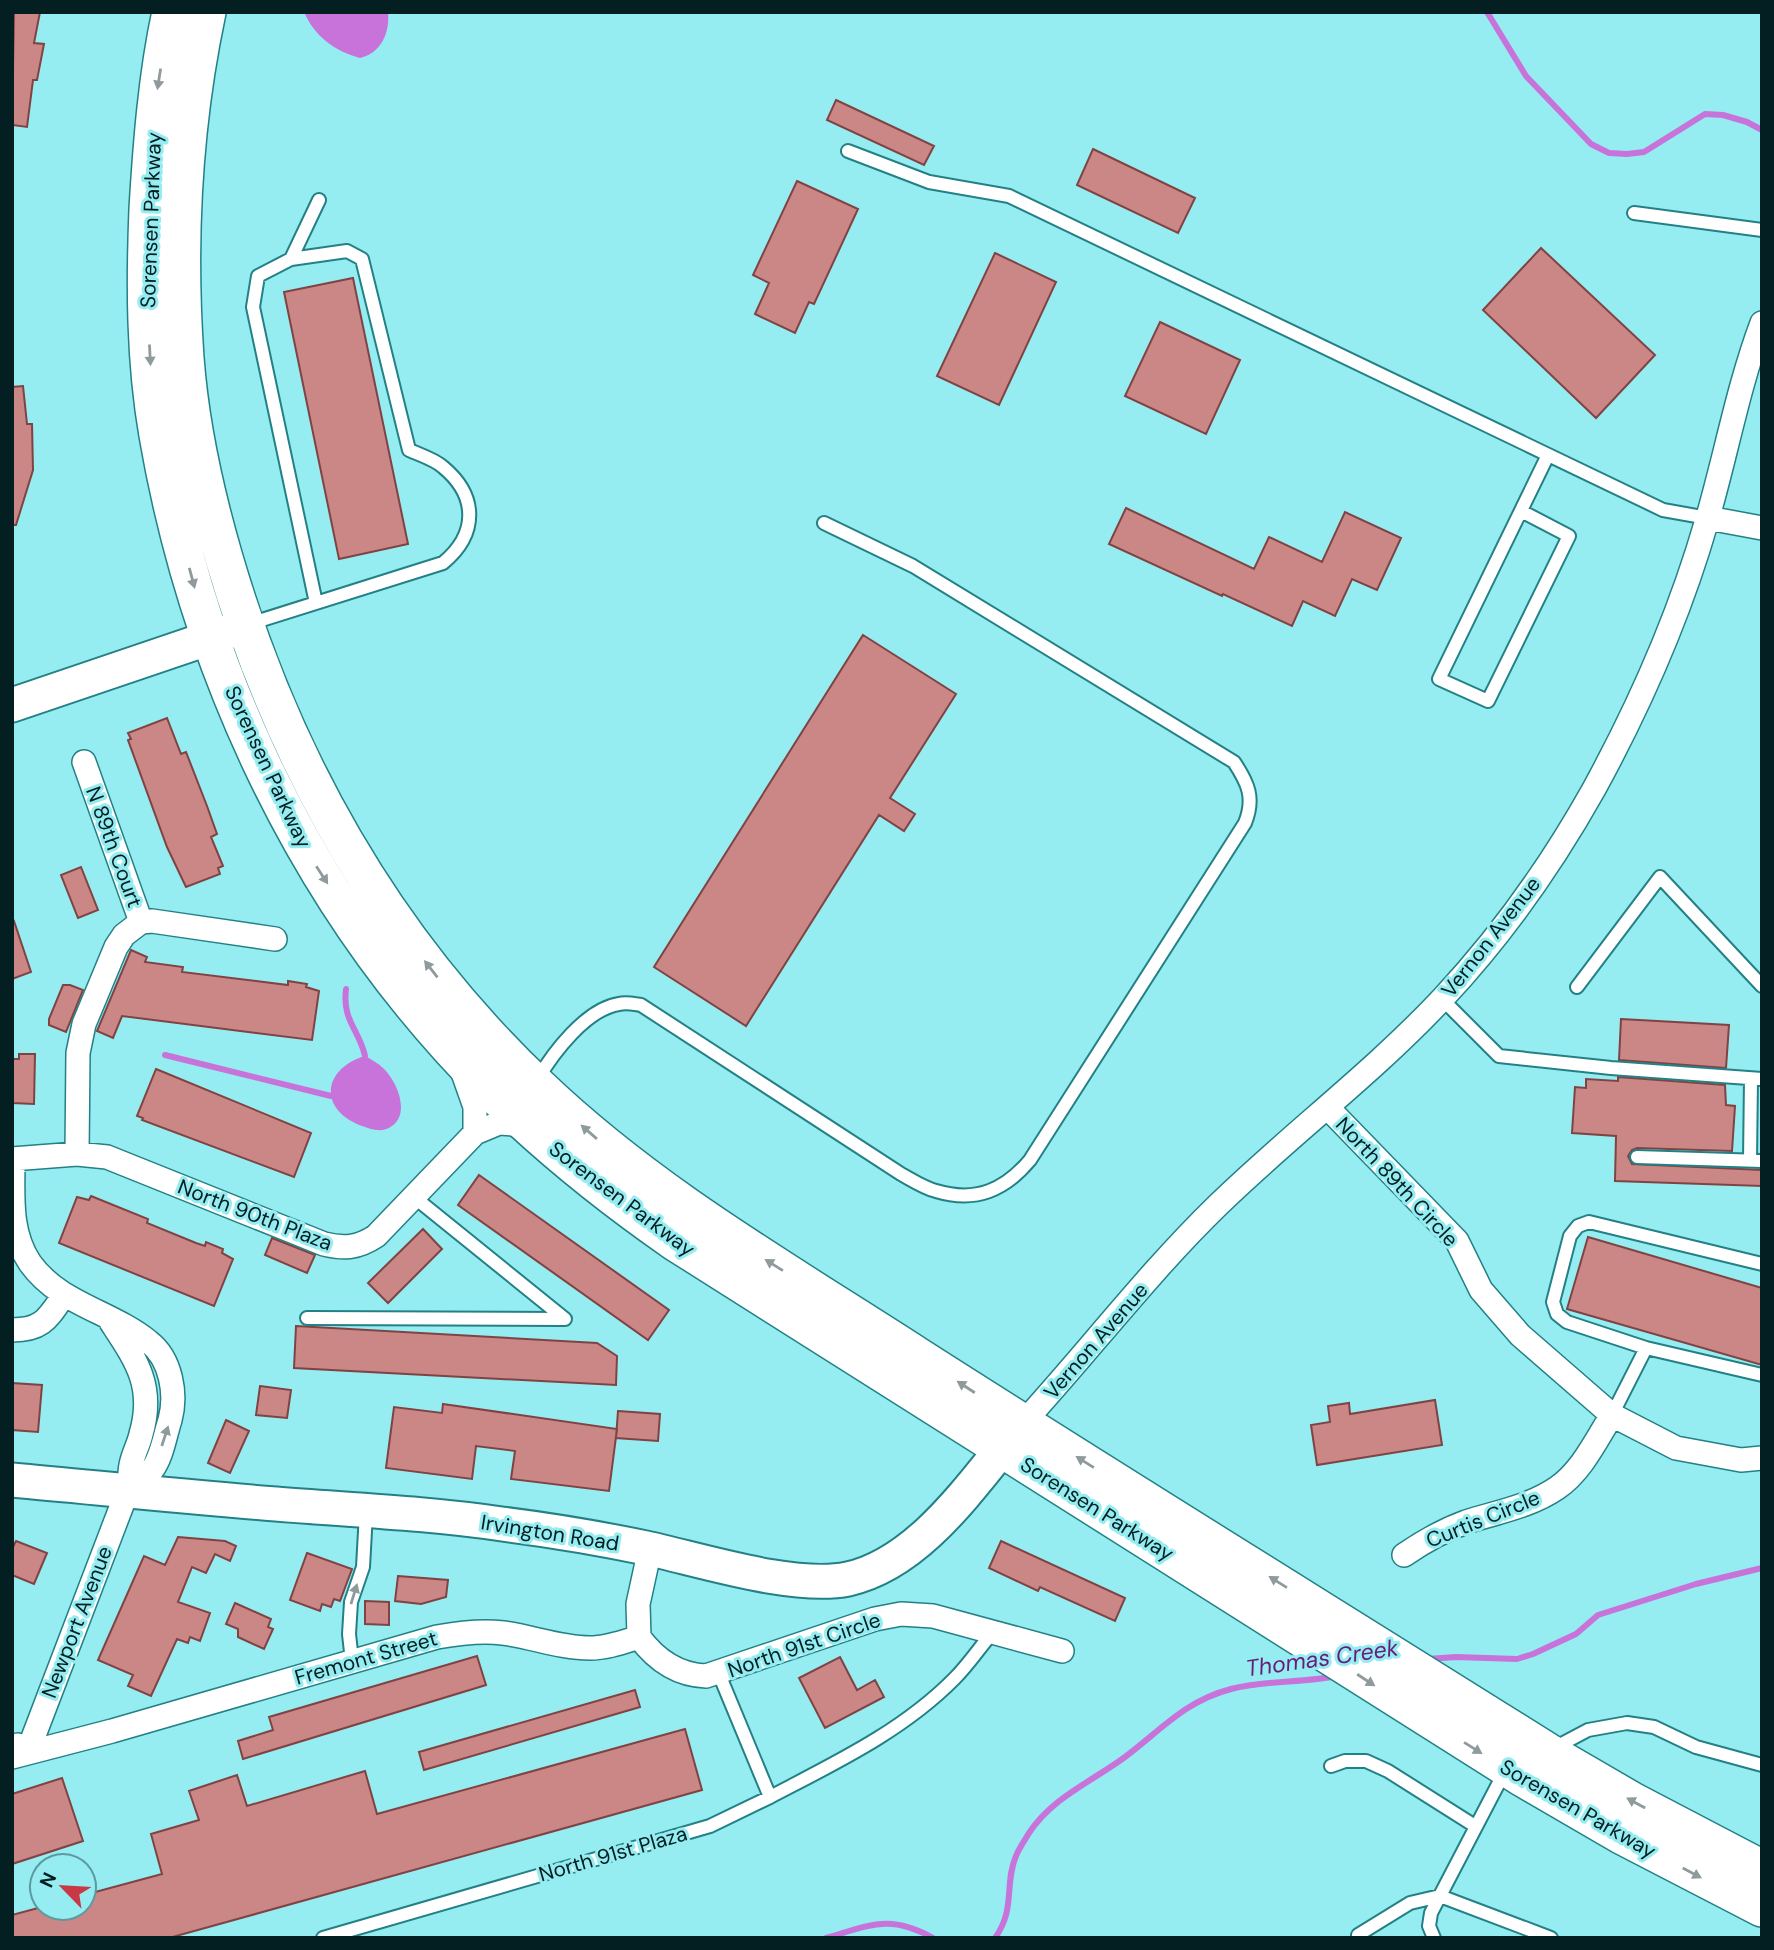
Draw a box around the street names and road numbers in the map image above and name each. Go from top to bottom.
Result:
street label: Sorensen Parkway [134,131,168,308]
street label: Sorensen Parkway [218,681,318,853]
street label: N 89th Court [79,783,149,911]
street label: Vernon Avenue [1435,871,1547,1003]
street label: North 89th Circle [1329,1111,1465,1253]
street label: Sorensen Parkway [543,1135,701,1263]
street label: North 90th Plaza [174,1173,336,1257]
street label: Vernon Avenue [1038,1277,1154,1405]
street label: Sorensen Parkway [1015,1450,1179,1568]
street label: Curtis Circle [1422,1483,1544,1555]
street label: Irvington Road [479,1508,621,1558]
street label: Newport Avenue [35,1542,119,1702]
street label: North 91st Circle [724,1606,884,1684]
street label: Fremont Street [291,1624,441,1692]
street label: Sorensen Parkway [1495,1753,1661,1865]
street label: North 91st Plaza [535,1819,691,1889]

